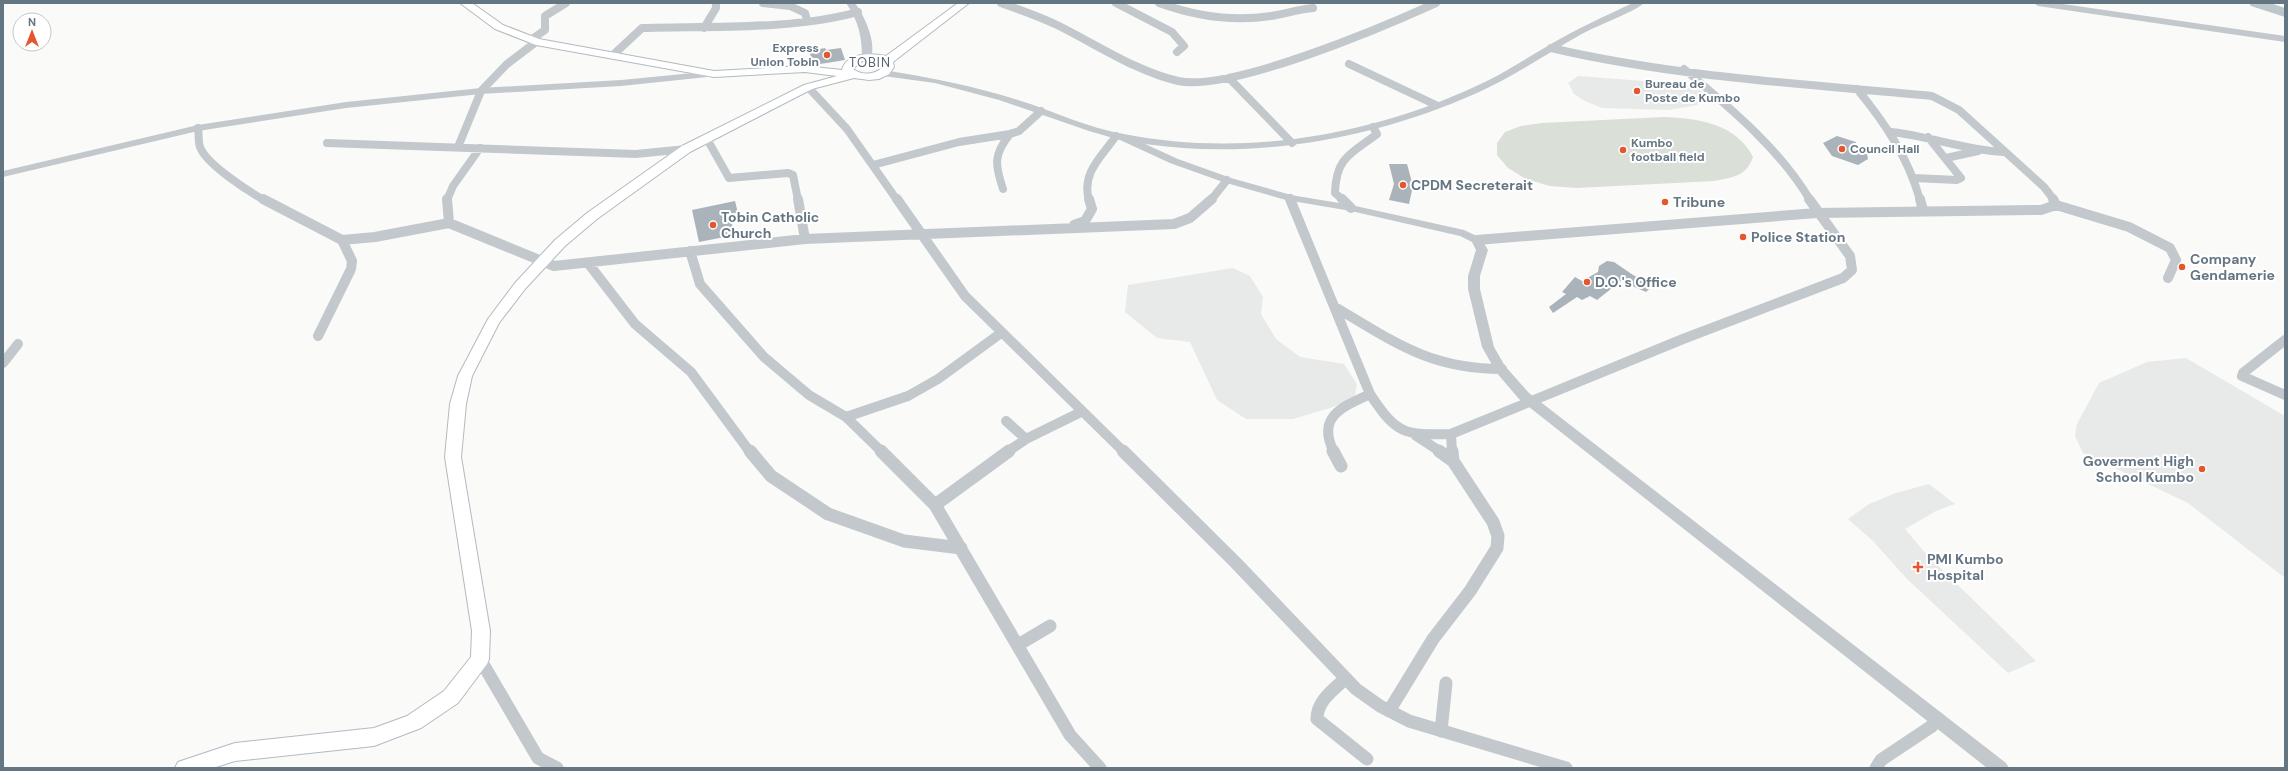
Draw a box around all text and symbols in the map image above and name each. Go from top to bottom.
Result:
north arrow [12,12,52,52]
text: N [28,15,36,29]
place label: Express Union Tobin [751,40,819,70]
marker: Express Union Tobin [822,50,832,60]
district label: TOBIN [849,54,891,71]
place label: Bureau de Poste de Kumbo [1645,76,1740,106]
marker: Bureau de Poste de Kumbo [1632,86,1642,96]
place label: Kumbo football field [1631,135,1705,165]
place label: Council Hall [1850,141,1920,157]
marker: Council Hall [1837,144,1847,154]
marker: Kumbo football field [1618,145,1628,155]
place label: CPDM Secreterait [1411,176,1533,194]
marker: CPDM Secreterait [1398,180,1408,190]
place label: Tribune [1673,193,1725,211]
marker: Tribune [1660,197,1670,207]
place label: Tobin Catholic Church [721,208,819,242]
marker: Tobin Catholic Church [708,220,718,230]
place label: Police Station [1751,228,1845,246]
marker: Police Station [1738,232,1748,242]
place label: Company Gendamerie [2190,250,2275,284]
marker: Company Gendamerie [2177,262,2187,272]
place label: D.O.'s Office [1595,273,1677,291]
marker: D.O.'s Office [1582,277,1592,287]
place label: Goverment High School Kumbo [2083,452,2194,486]
marker: Goverment High School Kumbo [2197,464,2207,474]
place label: PMI Kumbo Hospital [1927,550,2004,584]
marker: PMI Kumbo Hospital [1912,561,1924,573]

